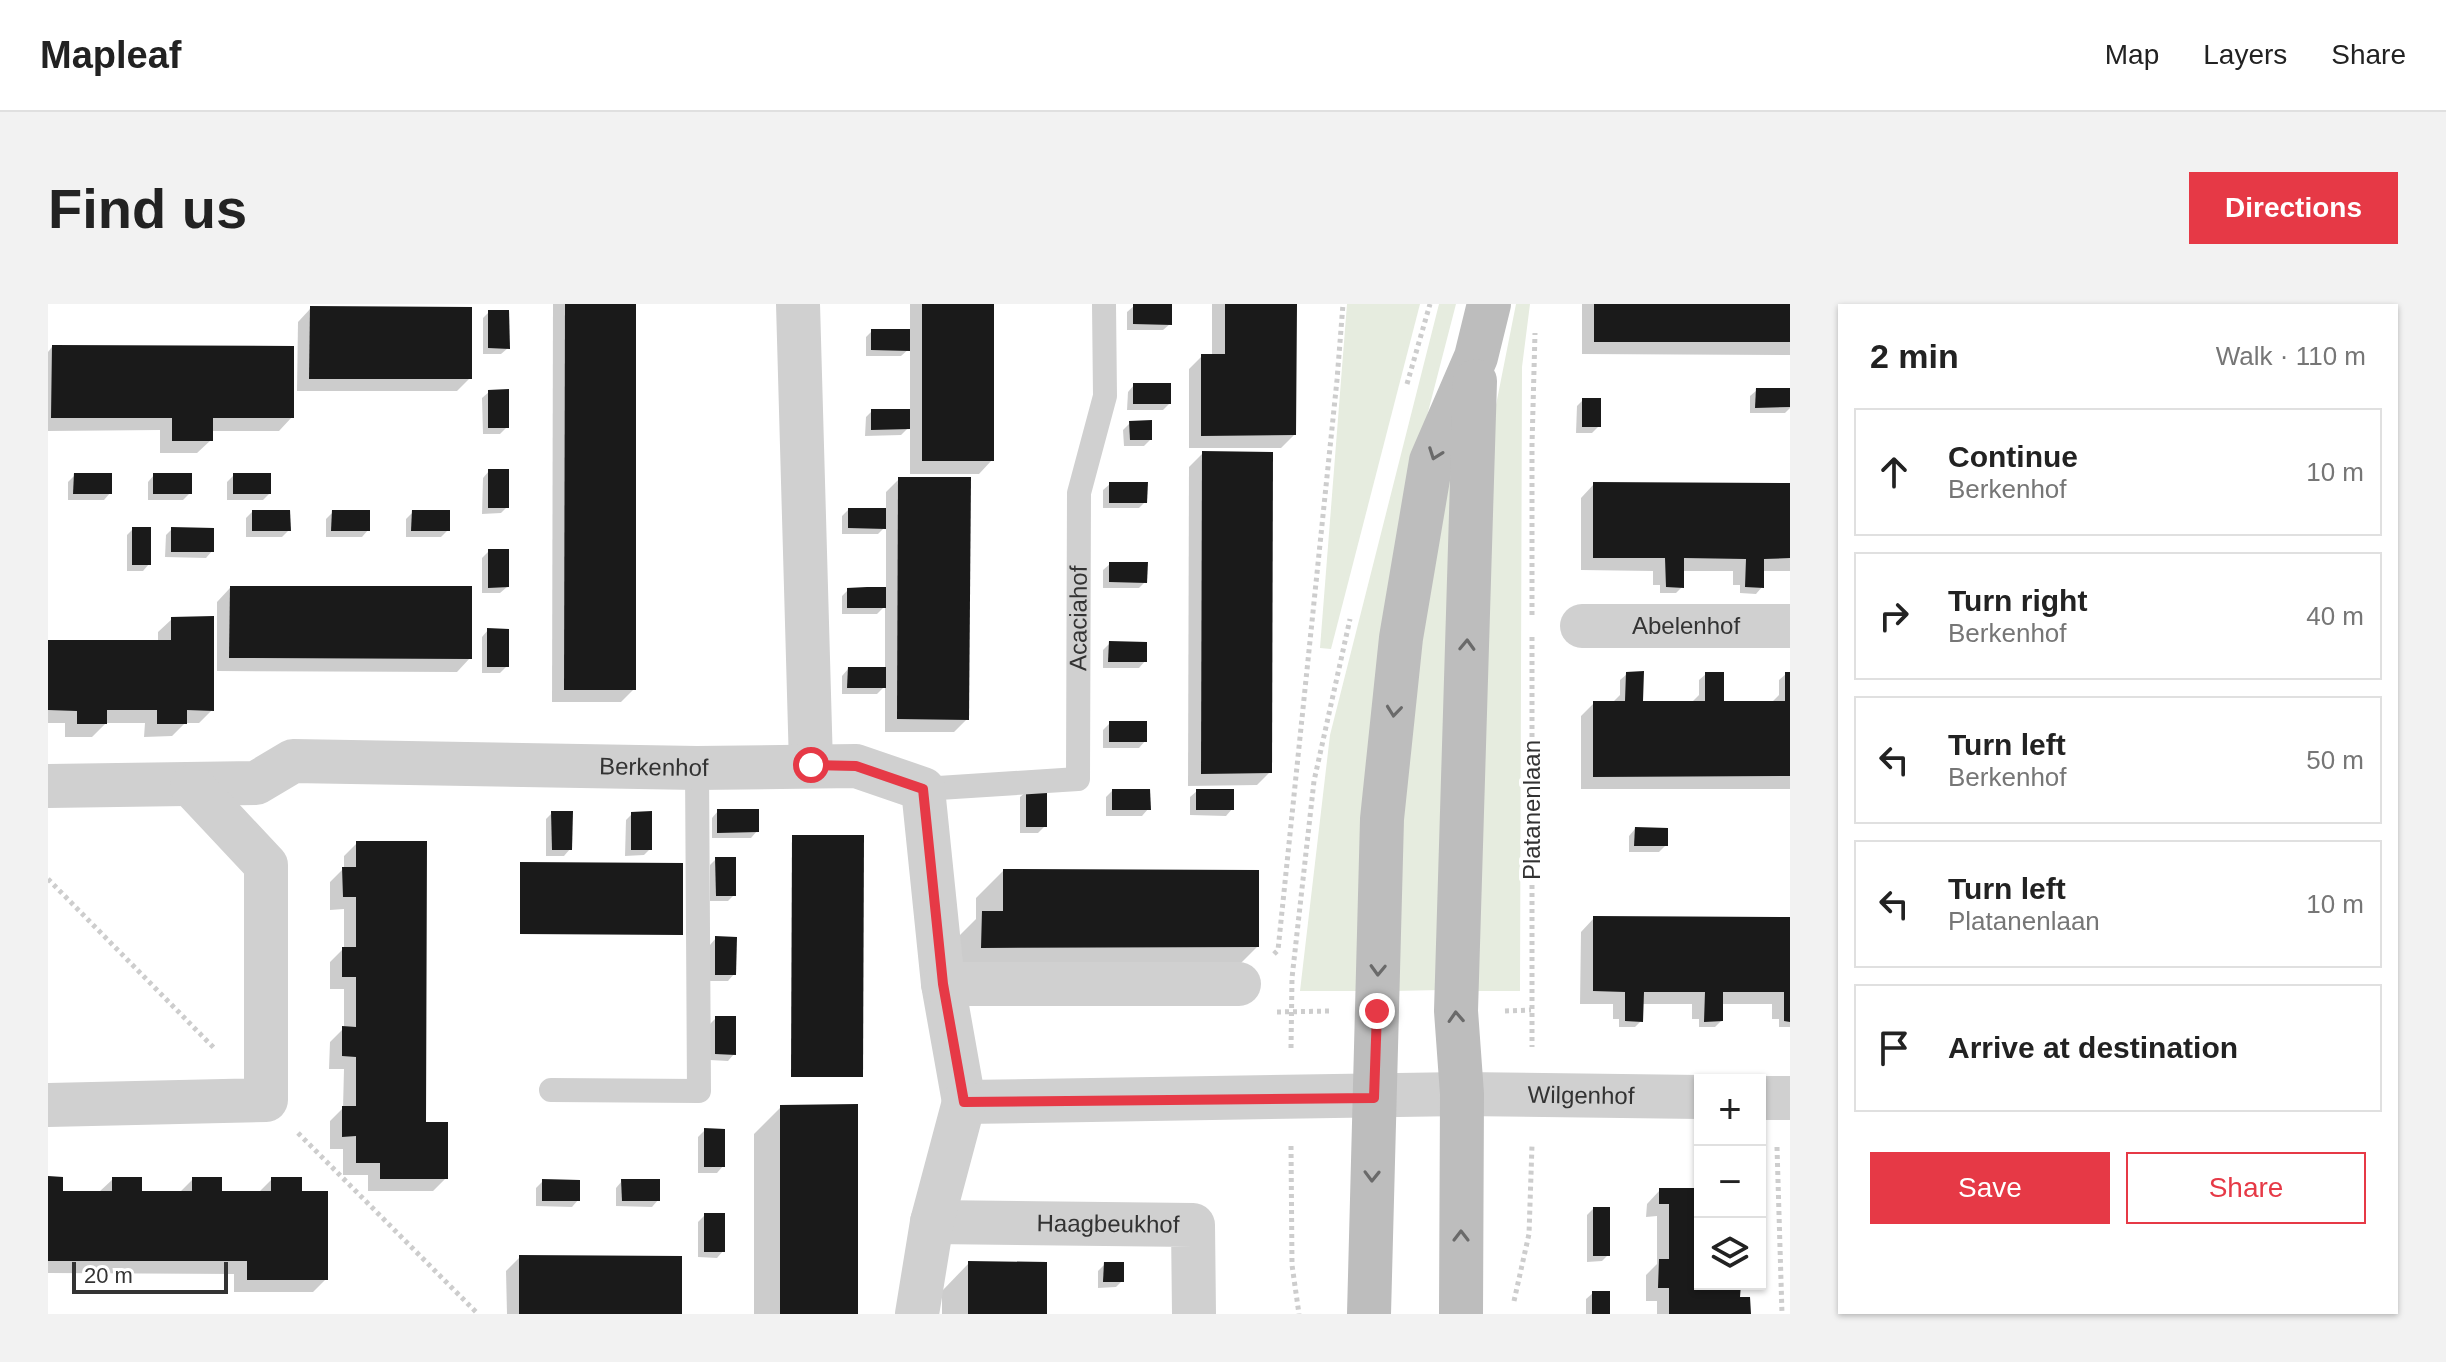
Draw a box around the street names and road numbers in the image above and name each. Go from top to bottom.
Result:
street label: Acaciahof [1064,565,1092,671]
street label: Abelenhof [1632,612,1740,639]
street label: Platanenlaan [1518,740,1545,880]
street label: Berkenhof [599,752,709,781]
street label: Wilgenhof [1528,1081,1635,1109]
street label: Haagbeukhof [1036,1209,1180,1238]

